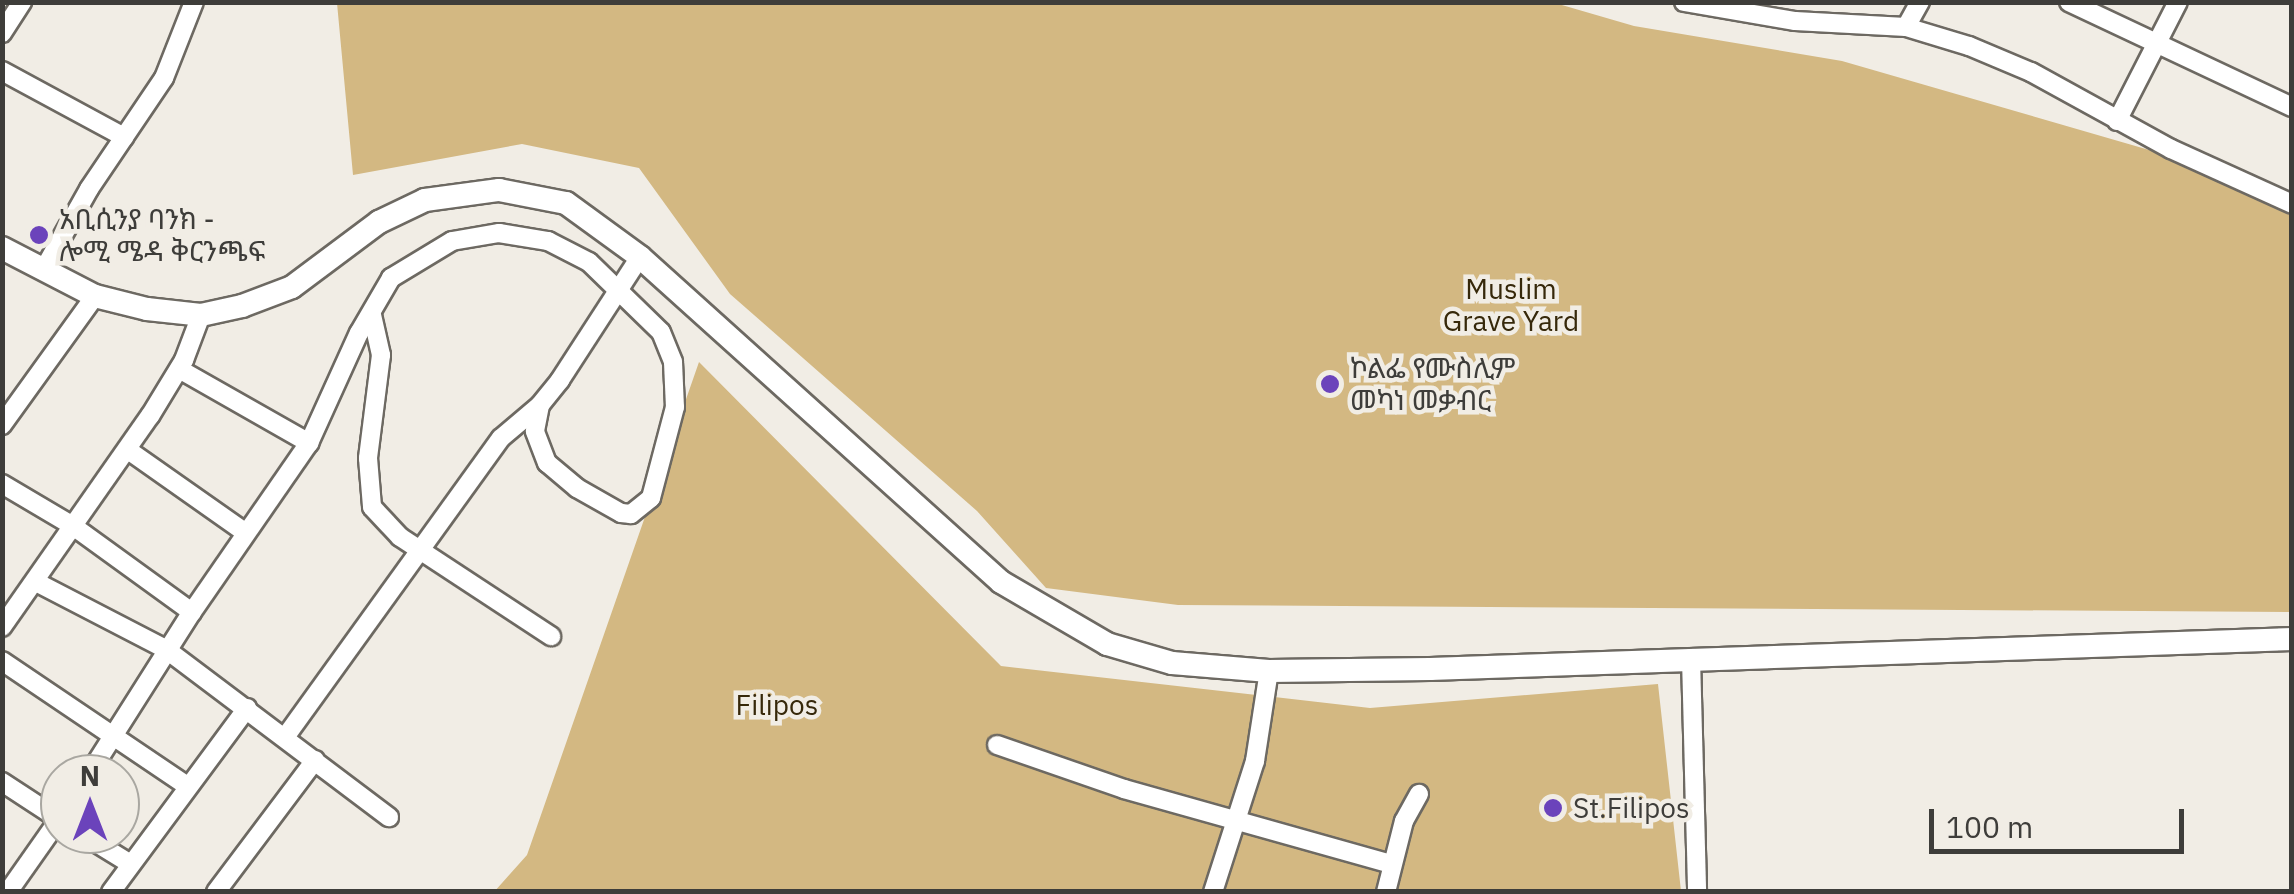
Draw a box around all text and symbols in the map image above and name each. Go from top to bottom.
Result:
place label: አቢሲንያ ባንክ - ሎሚ ሜዳ ቅርንጫፍ [59,202,265,268]
marker: አቢሲንያ ባንክ - ሎሚ ሜዳ ቅርንጫፍ [28,224,50,246]
park label: Muslim Grave Yard [1443,272,1579,338]
place label: ኮልፌ የሙስሊም መካነ መቃብር [1350,351,1515,417]
marker: ኮልፌ የሙስሊም መካነ መቃብር [1319,373,1341,395]
park label: Filipos [736,688,818,722]
north arrow [40,754,140,854]
text: N [80,757,100,794]
scale bar [1934,789,2189,851]
place label: St.Filipos [1573,791,1690,825]
marker: St.Filipos [1542,797,1564,819]
text: 100 m [1946,807,2033,846]

